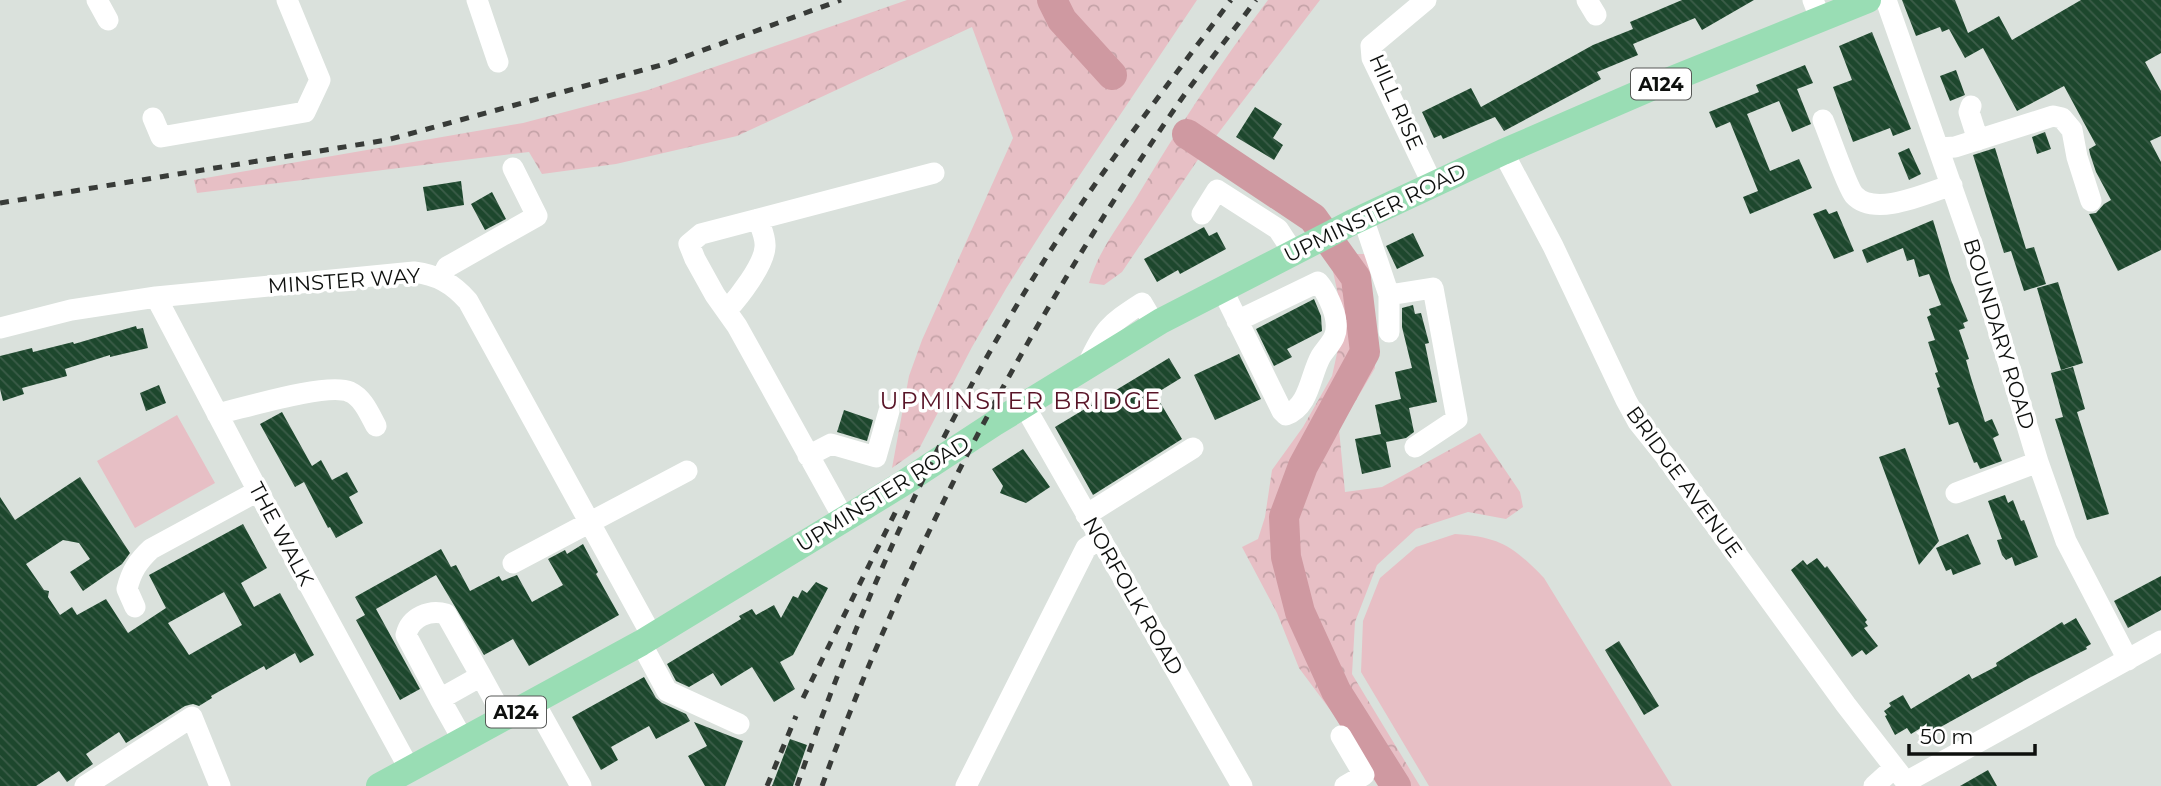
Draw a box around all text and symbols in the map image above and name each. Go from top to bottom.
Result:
street label: HILL RISE [1364,50,1429,154]
road number: A124 [1631,68,1691,100]
street label: UPMINSTER ROAD [1280,158,1470,268]
street label: BOUNDARY ROAD [1959,235,2040,432]
street label: MINSTER WAY [267,263,422,298]
district label: UPMINSTER BRIDGE [880,386,1162,415]
street label: BRIDGE AVENUE [1621,401,1748,562]
street label: UPMINSTER ROAD [792,430,974,557]
street label: THE WALK [244,478,319,590]
street label: NORFOLK ROAD [1078,512,1189,679]
road number: A124 [486,696,546,727]
scale bar [1909,712,2035,756]
text: 50 m [1920,724,1974,749]

